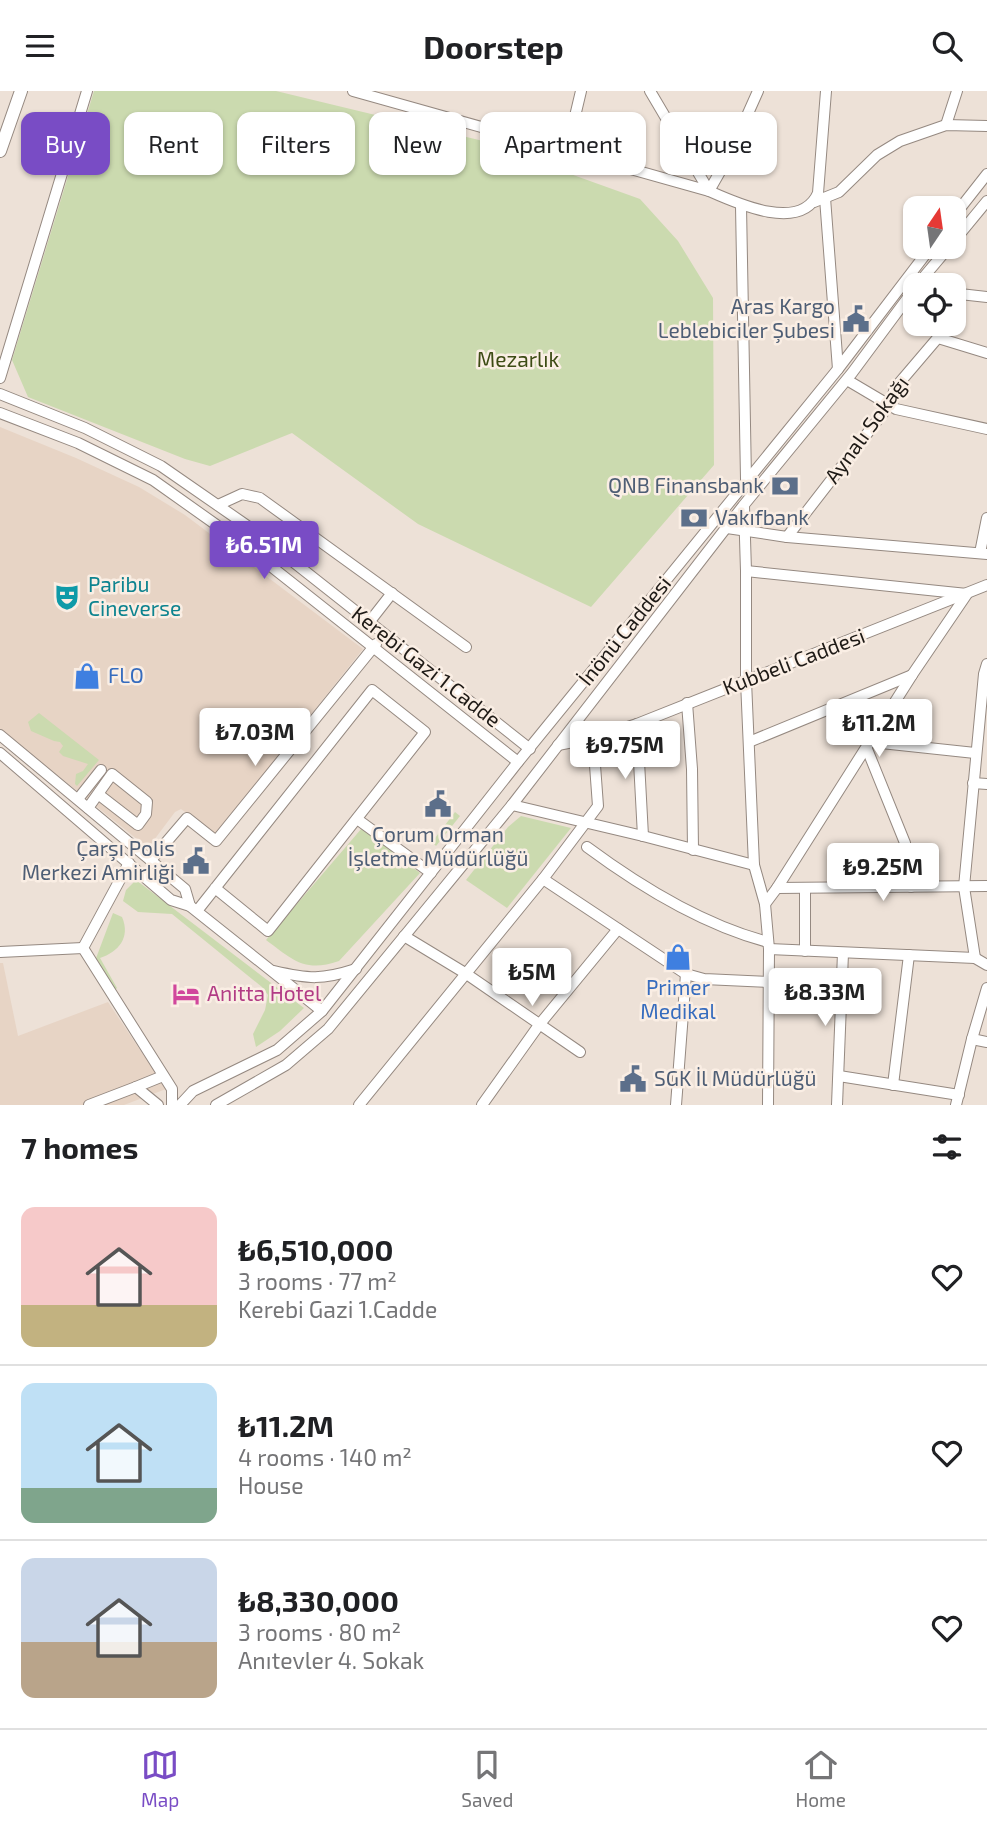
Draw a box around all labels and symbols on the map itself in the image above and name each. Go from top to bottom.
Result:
north arrow [903,196,966,259]
place label: Aras Kargo Leblebiciler Şubesi [658,293,835,344]
public building icon: Aras Kargo Leblebiciler Şubesi [841,304,871,334]
park label: Mezarlık [477,346,560,371]
street label: Aynalı Sokağı [818,371,913,488]
bank icon: QNB Finansbank [770,471,800,501]
place label: QNB Finansbank [608,472,764,498]
bank icon: Vakıfbank [679,503,709,533]
place label: Vakıfbank [715,504,809,529]
pin: ₺6.51M [207,521,321,581]
street label: İnönü Caddesi [572,570,675,690]
place label: Paribu Cineverse [88,571,181,620]
theatre icon: Paribu Cineverse [52,582,82,612]
street label: Kerebi Gazi 1.Cadde [348,600,506,732]
street label: Kubbeli Caddesi [719,622,868,699]
shop icon: FLO [72,661,102,691]
place label: FLO [108,662,144,687]
pin: ₺11.2M [822,699,936,759]
pin: ₺7.03M [198,709,312,768]
pin: ₺9.75M [568,721,682,781]
public building icon: Çorum Orman İşletme Müdürlüğü [423,789,453,819]
place label: Çorum Orman İşletme Müdürlüğü [348,821,528,872]
place label: Çarşı Polis Merkezi Amirliği [22,835,175,884]
pin: ₺9.25M [826,843,940,903]
public building icon: Çarşı Polis Merkezi Amirliği [181,846,211,876]
shop icon: Primer Medikal [663,942,693,972]
pin: ₺5M [498,949,566,1008]
pin: ₺8.33M [768,969,882,1028]
place label: Primer Medikal [640,974,716,1023]
hotel icon: Anitta Hotel [171,979,201,1009]
place label: Anitta Hotel [207,980,322,1005]
public building icon: SGK İl Müdürlüğü [618,1064,648,1094]
place label: SGK İl Müdürlüğü [654,1065,816,1090]

